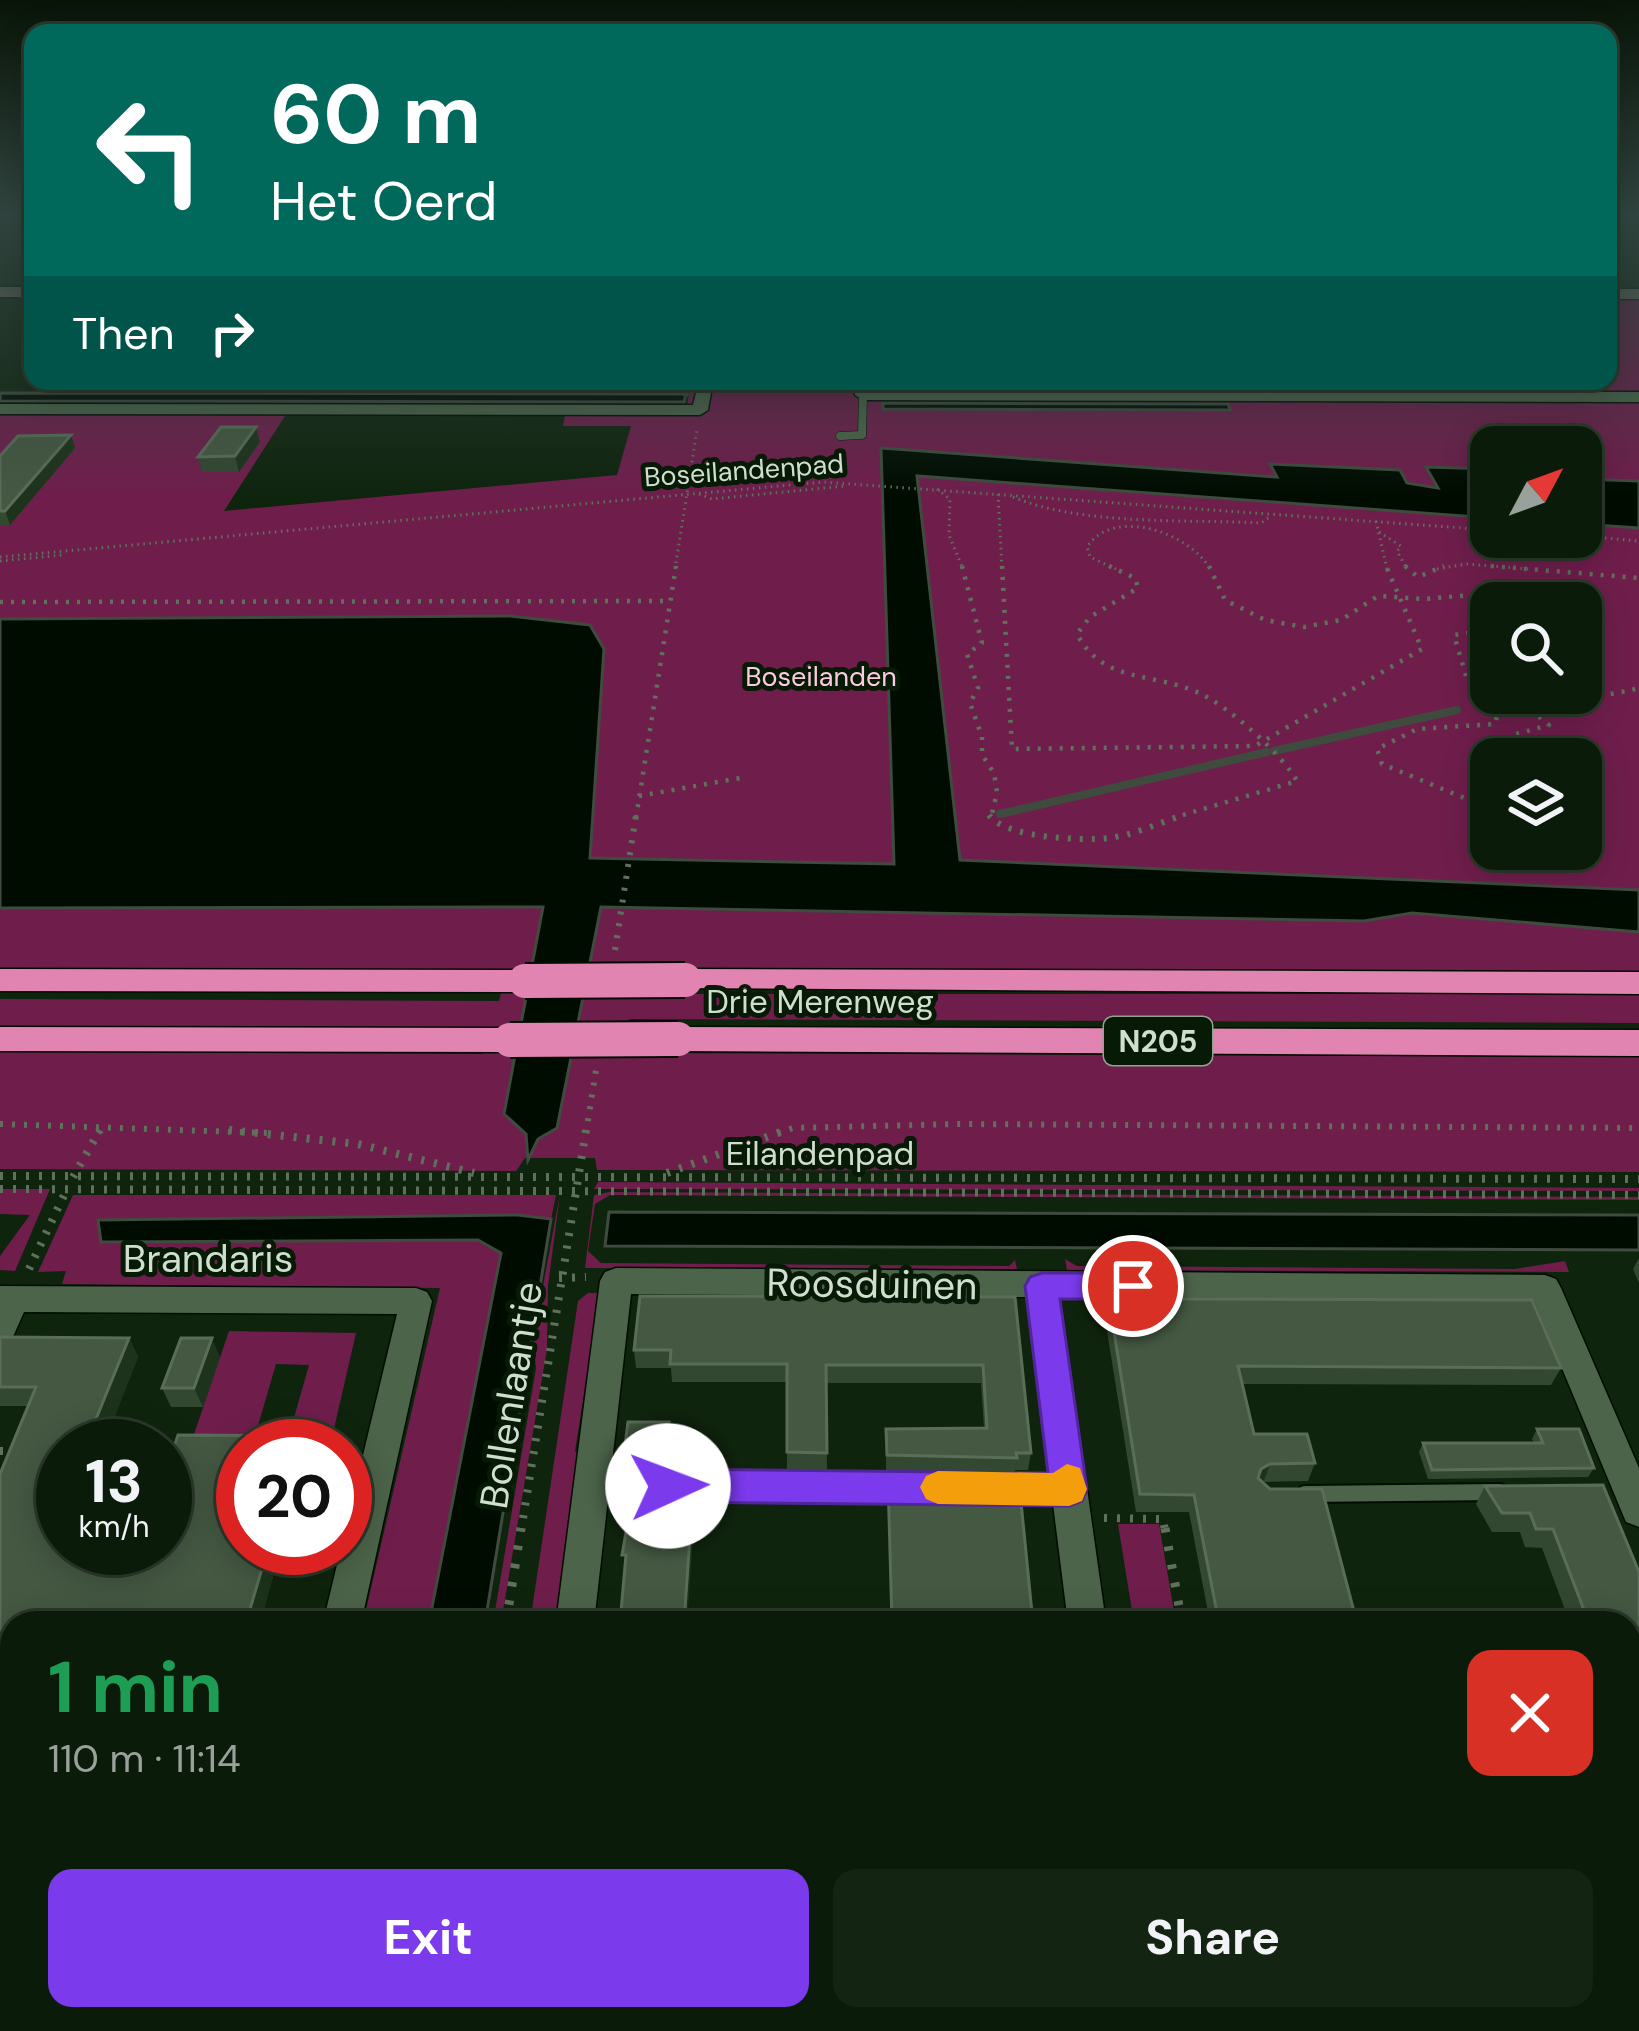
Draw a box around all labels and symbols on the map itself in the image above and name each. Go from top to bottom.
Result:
north arrow [1470,426,1602,558]
street label: Boseilandenpad [643,446,845,494]
park label: Boseilanden [745,659,897,694]
street label: Drie Merenweg [706,980,934,1023]
road number: N205 [1104,1017,1212,1065]
street label: Eilandenpad [726,1132,914,1175]
street label: Brandaris [123,1233,293,1284]
pin [1082,1235,1184,1337]
street label: Roosduinen [766,1257,978,1311]
street label: Bollenlaantje [468,1278,554,1512]
speed limit sign: 20 [216,1419,372,1575]
position arrow [605,1423,731,1549]

